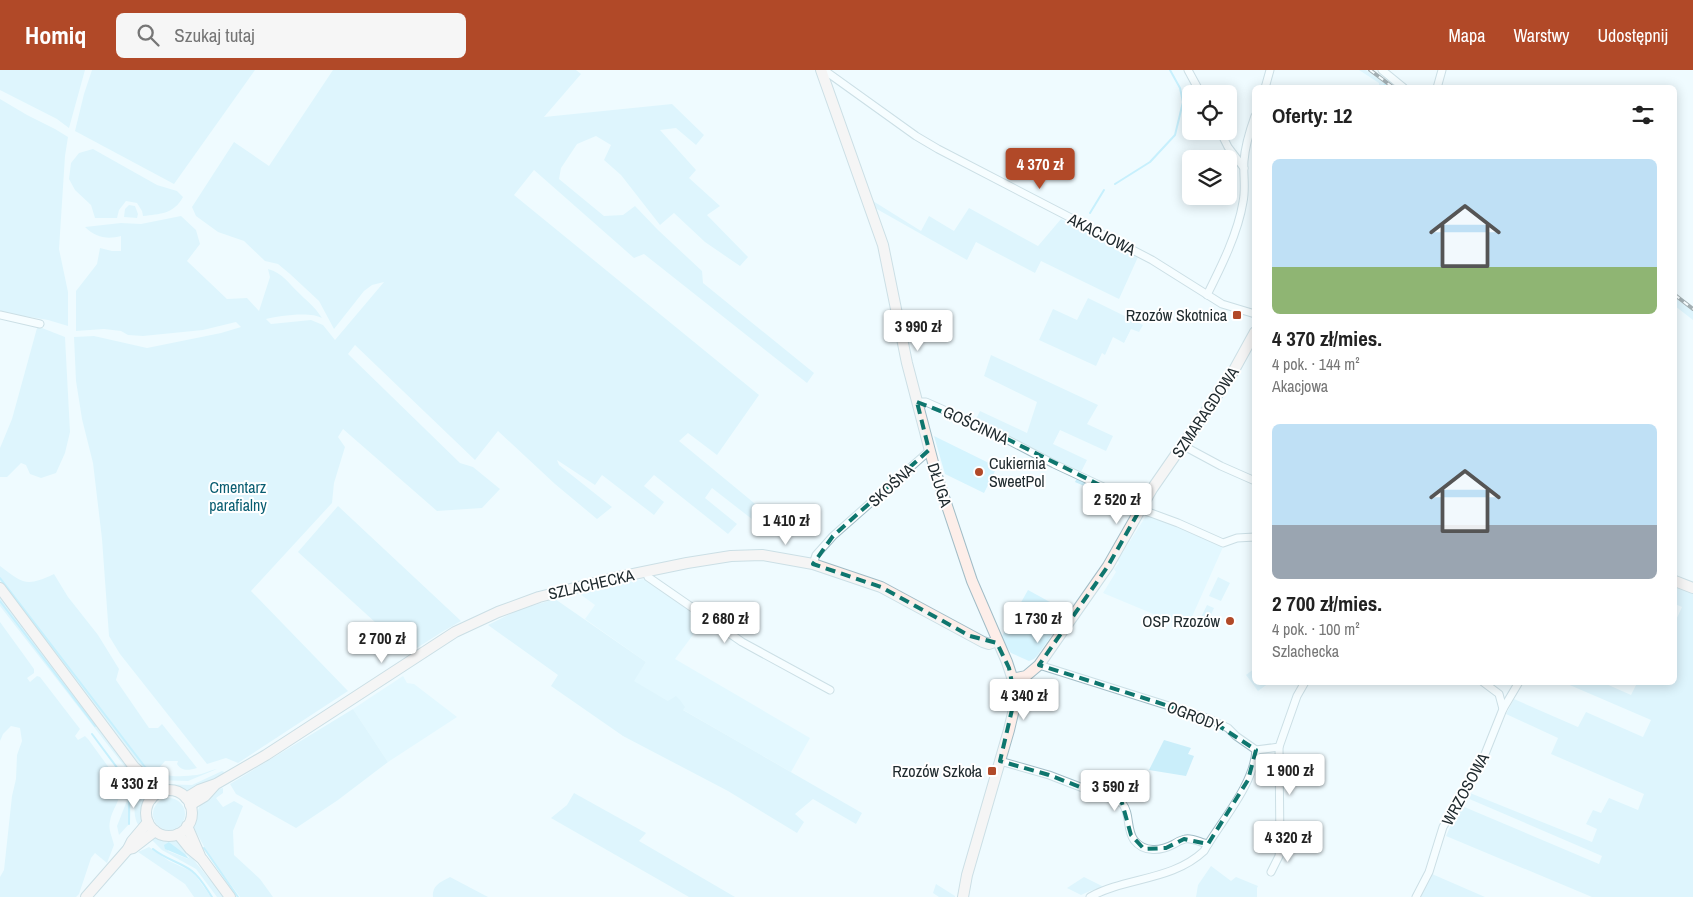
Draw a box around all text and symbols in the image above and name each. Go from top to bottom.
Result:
search box [116,13,466,58]
text: Homiq [25,19,86,51]
icon: search [134,21,162,49]
text: Szukaj tutaj [174,22,255,48]
text: Mapa [1448,23,1485,48]
text: Warstwy [1513,23,1569,48]
text: Udostępnij [1597,23,1668,48]
map controls [1182,85,1237,205]
button: locate [1182,85,1237,140]
text: Oferty: 12 [1272,101,1352,130]
icon: filters [1629,101,1657,129]
pin: 4 370 zł [988,148,1092,190]
button: layers [1182,150,1237,205]
text: 4 370 zł [1017,153,1063,175]
icon: home [1420,191,1510,281]
street label: AKACJOWA [1064,207,1140,261]
place label: Rzozów Skotnica [1126,304,1228,326]
marker: Rzozów Skotnica [1231,309,1243,321]
pin: 3 990 zł [866,310,970,352]
text: 3 990 zł [895,315,941,337]
text: 4 370 zł/mies. [1272,324,1382,353]
text: 4 pok. · 144 m² [1272,353,1360,375]
street label: SZMARAGDOWA [1166,362,1244,462]
text: Akacjowa [1272,375,1328,397]
street label: GOŚCINNA [940,400,1013,450]
place label: Cukiernia SweetPol [989,452,1047,492]
icon: home [1420,456,1510,546]
street label: SKOŚNA [863,458,919,511]
street label: DŁUGA [923,460,958,510]
marker: Cukiernia SweetPol [973,466,985,478]
park label: Cmentarz parafialny [209,476,267,516]
pin: 2 520 zł [1065,482,1169,525]
text: 2 520 zł [1094,488,1140,510]
pin: 1 410 zł [734,504,838,546]
text: 1 410 zł [763,509,809,531]
street label: SZLACHECKA [546,563,636,605]
text: 2 700 zł/mies. [1272,589,1382,618]
pin: 2 680 zł [673,602,777,644]
pin: 1 730 zł [986,602,1090,644]
text: 2 680 zł [702,607,748,629]
text: 1 730 zł [1015,607,1061,629]
place label: OSP Rzozów [1142,610,1221,632]
marker: OSP Rzozów [1224,615,1236,627]
text: 4 pok. · 100 m² [1272,618,1360,640]
pin: 2 700 zł [330,622,434,664]
text: 2 700 zł [359,627,405,649]
text: Szlachecka [1272,640,1339,662]
pin: 4 340 zł [972,678,1076,721]
text: 4 340 zł [1001,684,1047,706]
street label: OGRODY [1164,695,1226,737]
street label: WRZOSOWA [1436,749,1494,829]
pin: 1 900 zł [1238,754,1342,796]
text: 1 900 zł [1267,759,1313,781]
place label: Rzozów Szkoła [892,760,983,782]
marker: Rzozów Szkoła [986,765,998,777]
pin: 4 330 zł [82,766,186,809]
pin: 3 590 zł [1063,770,1167,812]
text: 4 330 zł [111,772,157,794]
text: 3 590 zł [1092,775,1138,797]
pin: 4 320 zł [1236,820,1340,863]
text: 4 320 zł [1265,826,1311,848]

